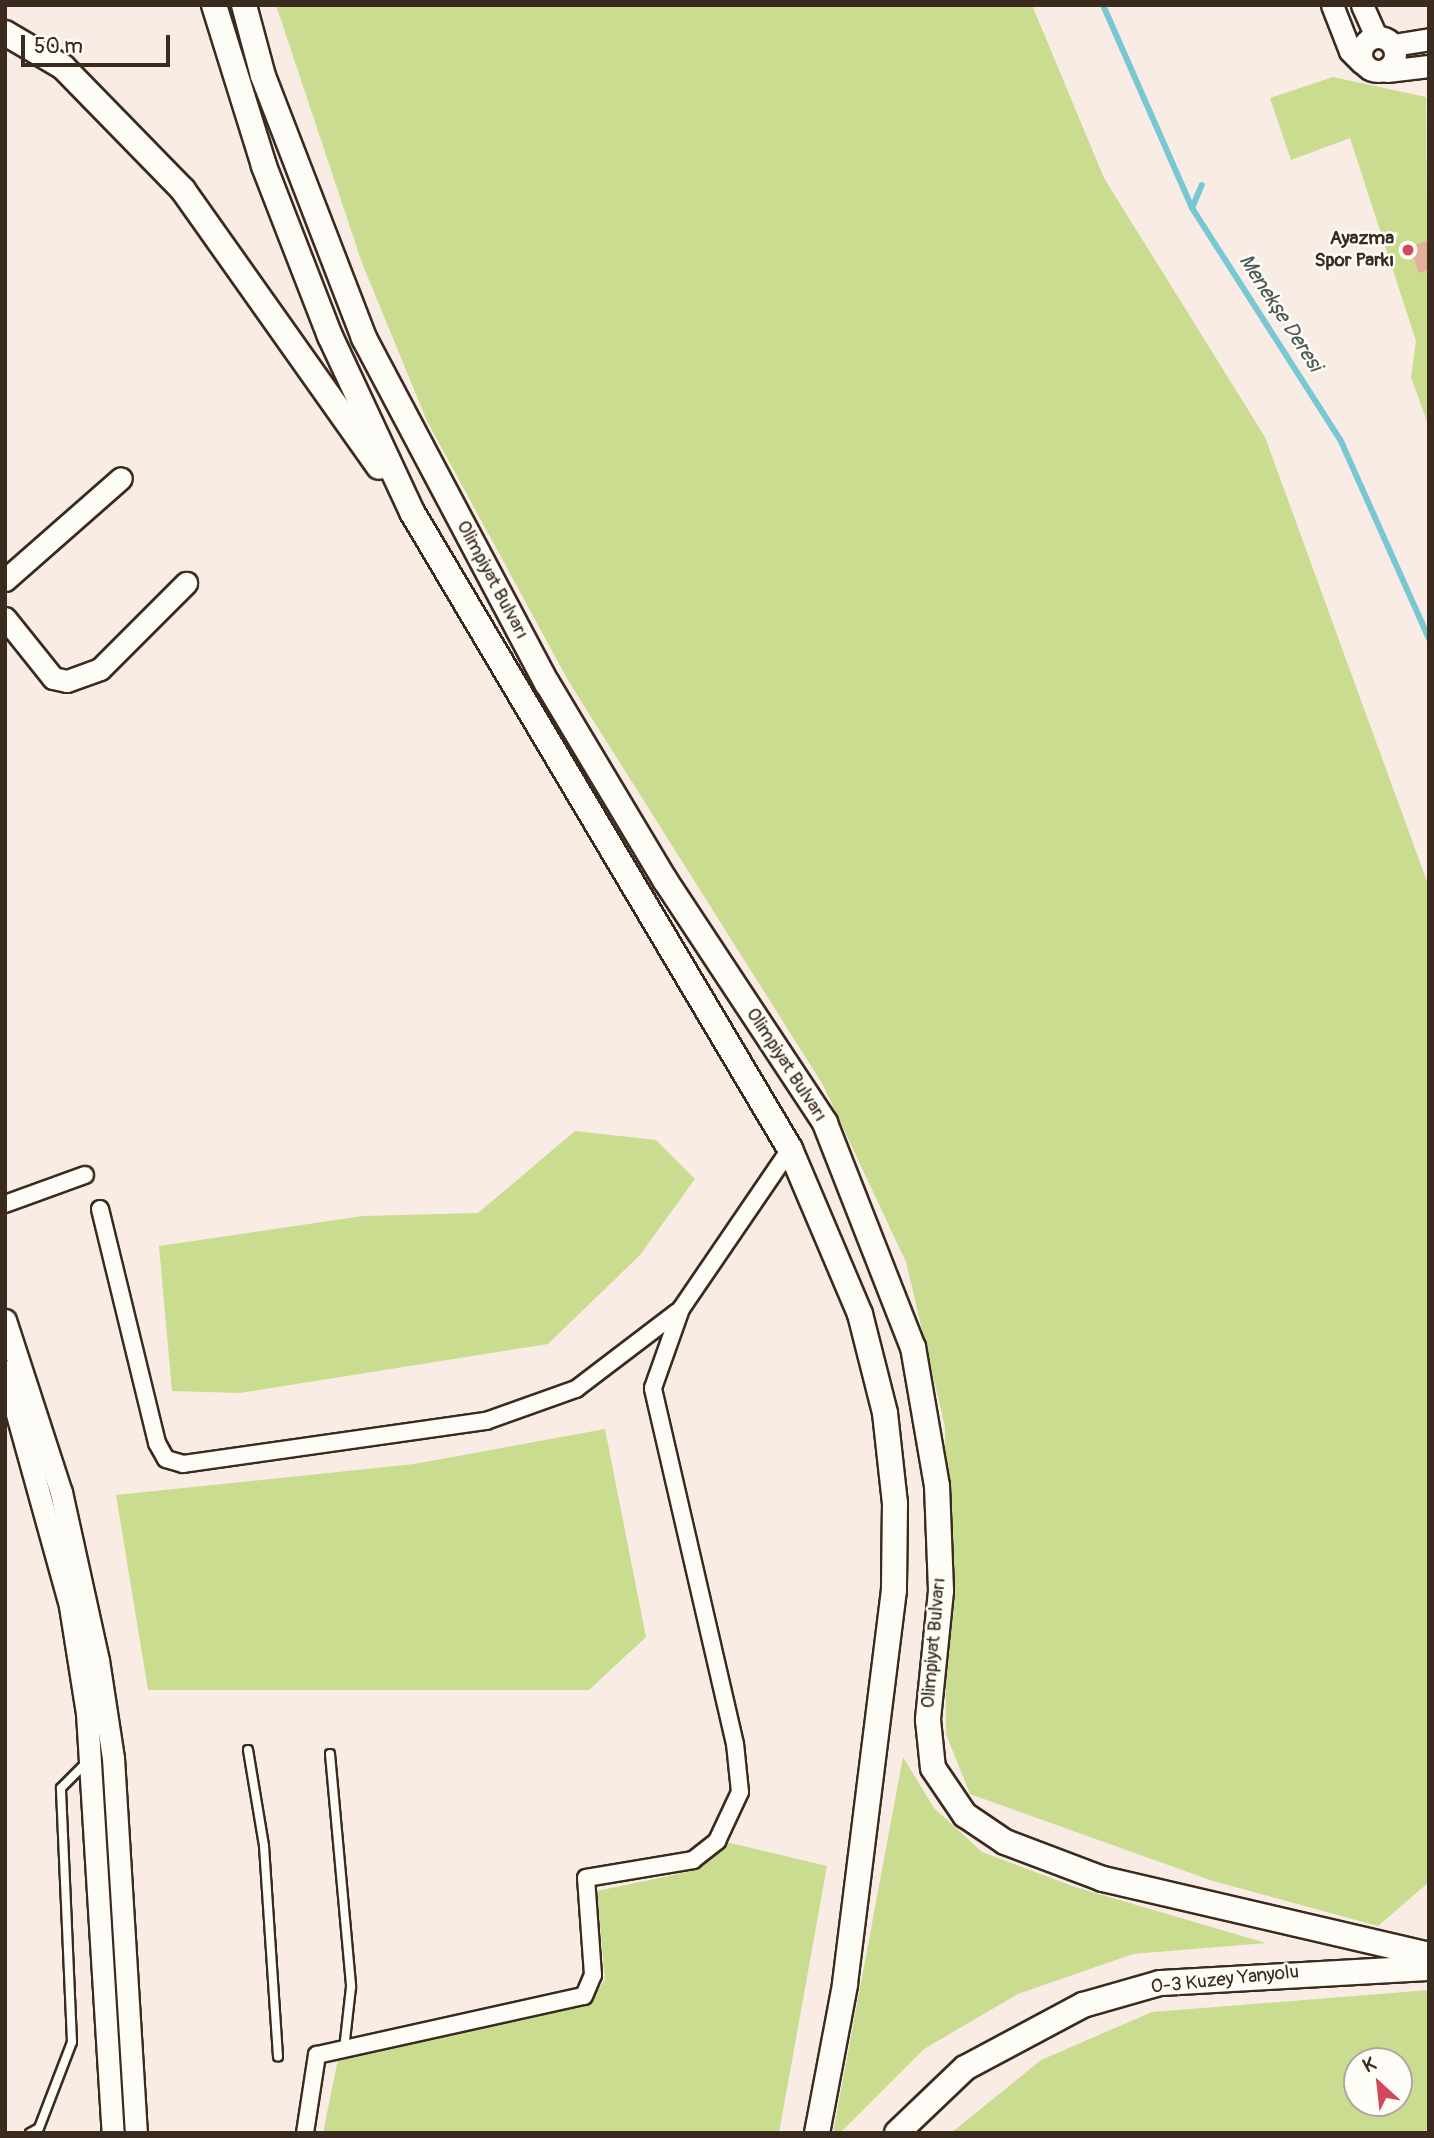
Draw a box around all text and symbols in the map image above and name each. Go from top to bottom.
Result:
scale bar [24,21,173,65]
text: 50 m [34,33,83,60]
place label: Ayazma Spor Parkı [1314,228,1394,272]
marker: Ayazma Spor Parkı [1400,242,1416,258]
water label: Menekşe Deresi [1233,250,1327,376]
street label: Olimpiyat Bulvarı [451,517,533,643]
street label: Olimpiyat Bulvarı [741,1004,831,1126]
street label: Olimpiyat Bulvarı [917,1577,951,1709]
street label: O-3 Kuzey Yanyolu [1150,1961,1300,1999]
north arrow [1343,2047,1413,2117]
text: K [1359,2052,1380,2078]

